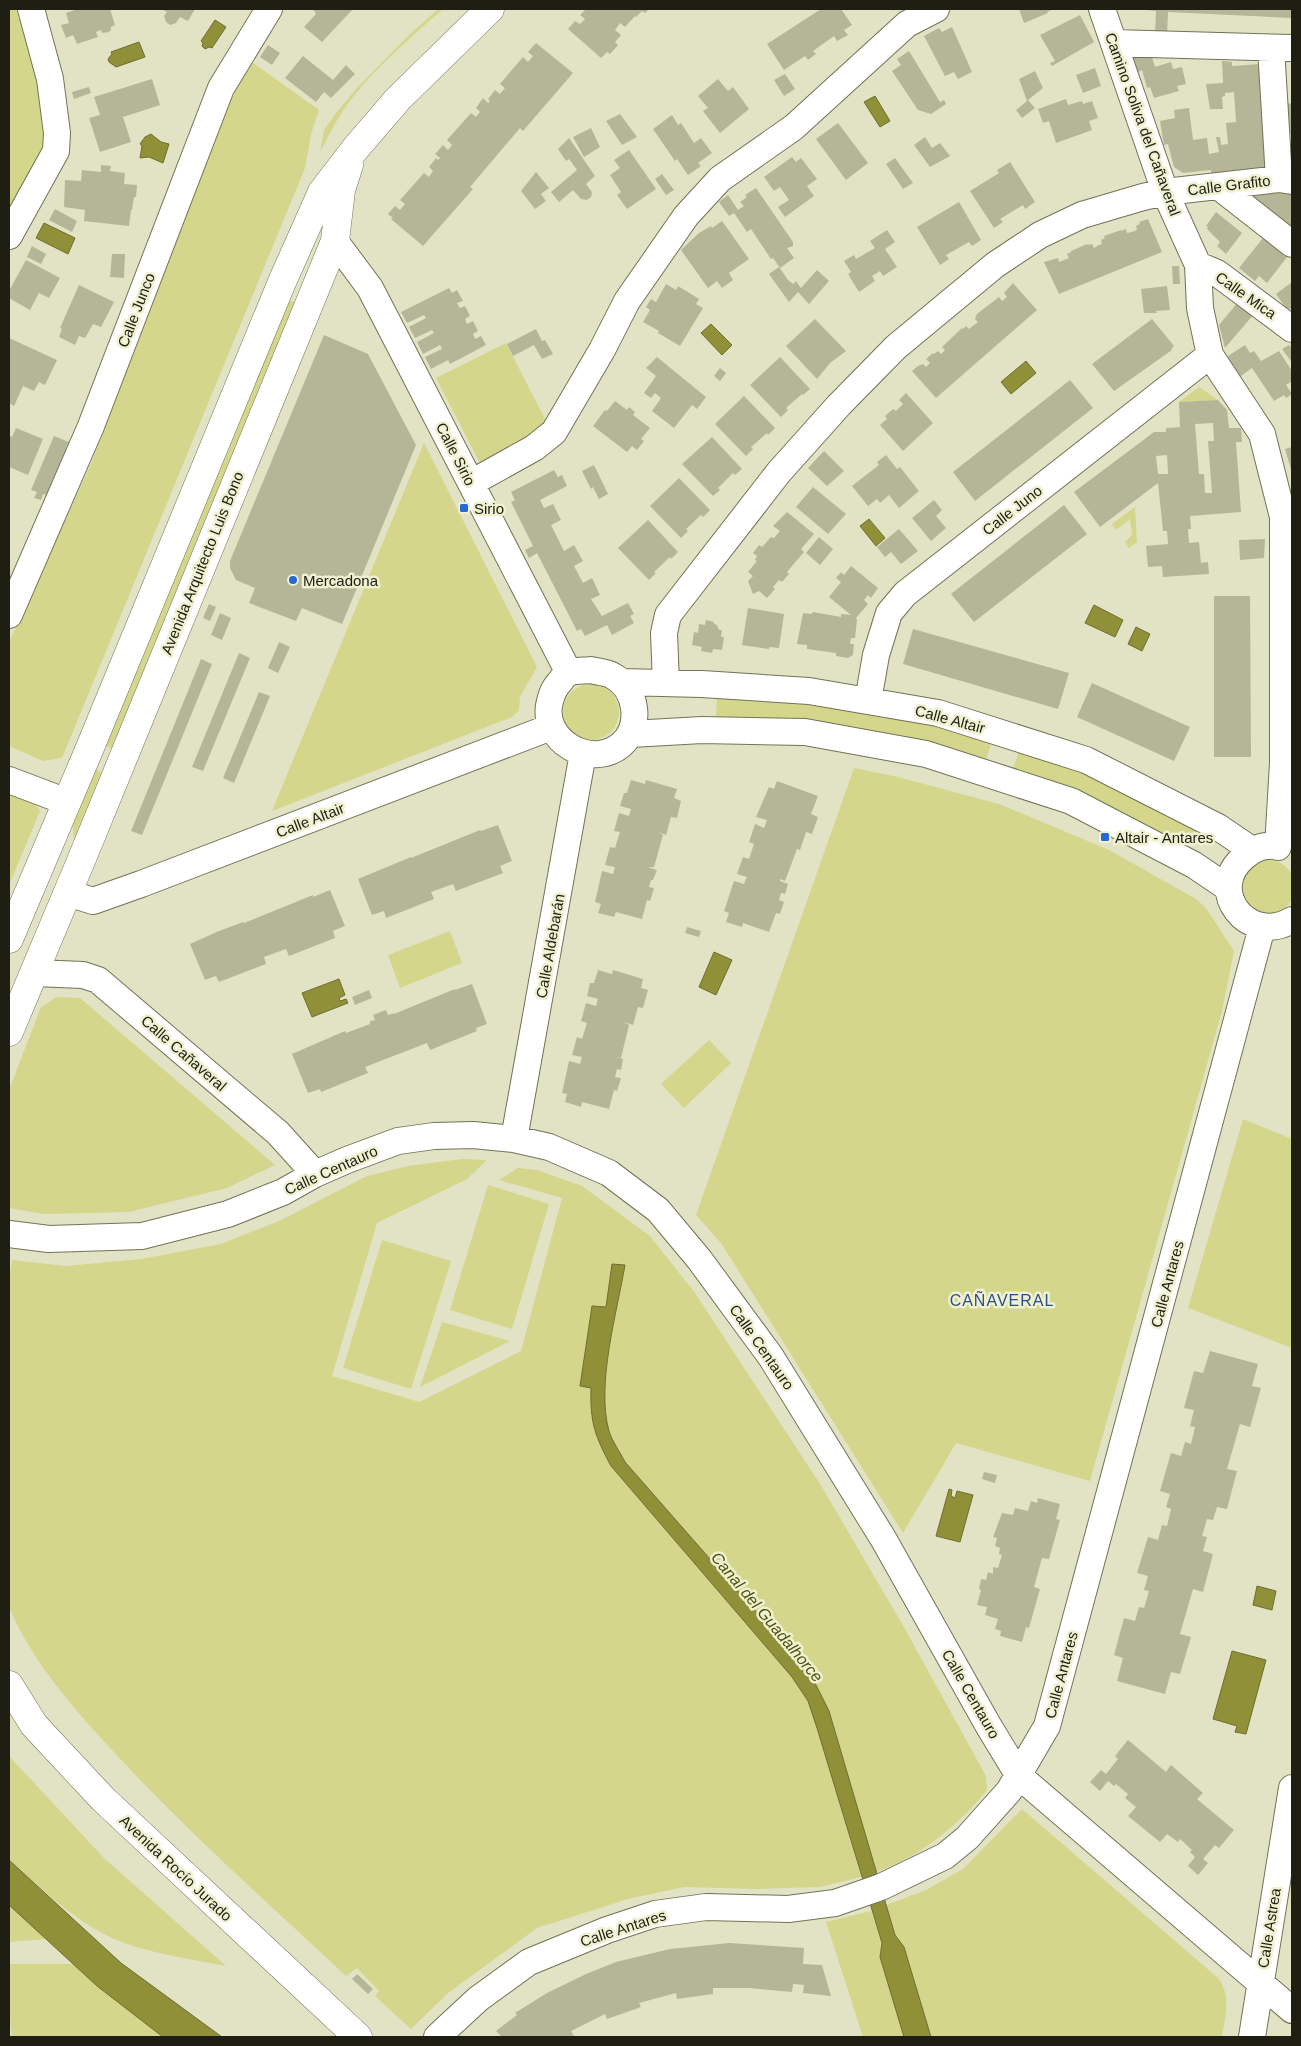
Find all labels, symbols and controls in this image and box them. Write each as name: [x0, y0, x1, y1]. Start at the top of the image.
street label: Camino Soliva del Cañaveral: [1102, 30, 1184, 218]
street label: Calle Grafito: [1187, 171, 1271, 199]
street label: Calle Mica: [1212, 268, 1280, 322]
street label: Calle Junco: [114, 270, 158, 350]
street label: Calle Sirio: [433, 420, 479, 488]
street label: Avenida Arquitecto Luis Bono: [157, 469, 247, 657]
street label: Calle Juno: [979, 481, 1045, 539]
place label: Sirio: [474, 500, 504, 517]
marker: Sirio: [458, 502, 470, 514]
place label: Mercadona: [303, 572, 379, 589]
marker: Mercadona: [287, 574, 299, 586]
street label: Calle Altair: [913, 702, 987, 736]
street label: Calle Altair: [273, 799, 347, 841]
place label: Altair - Antares: [1115, 829, 1213, 846]
marker: Altair - Antares: [1099, 831, 1111, 843]
street label: Calle Aldebarán: [532, 892, 568, 1000]
street label: Calle Cañaveral: [138, 1012, 230, 1094]
street label: Calle Centauro: [282, 1142, 380, 1198]
street label: Calle Antares: [1147, 1239, 1187, 1329]
district label: CAÑAVERAL: [950, 1290, 1054, 1309]
street label: Calle Centauro: [726, 1301, 798, 1393]
water label: Canal del Guadalhorce: [708, 1549, 826, 1685]
street label: Calle Antares: [1041, 1630, 1081, 1720]
street label: Calle Centauro: [939, 1646, 1003, 1742]
street label: Avenida Rocío Jurado: [116, 1812, 236, 1924]
street label: Calle Astrea: [1254, 1886, 1284, 1969]
street label: Calle Antares: [578, 1906, 668, 1950]

